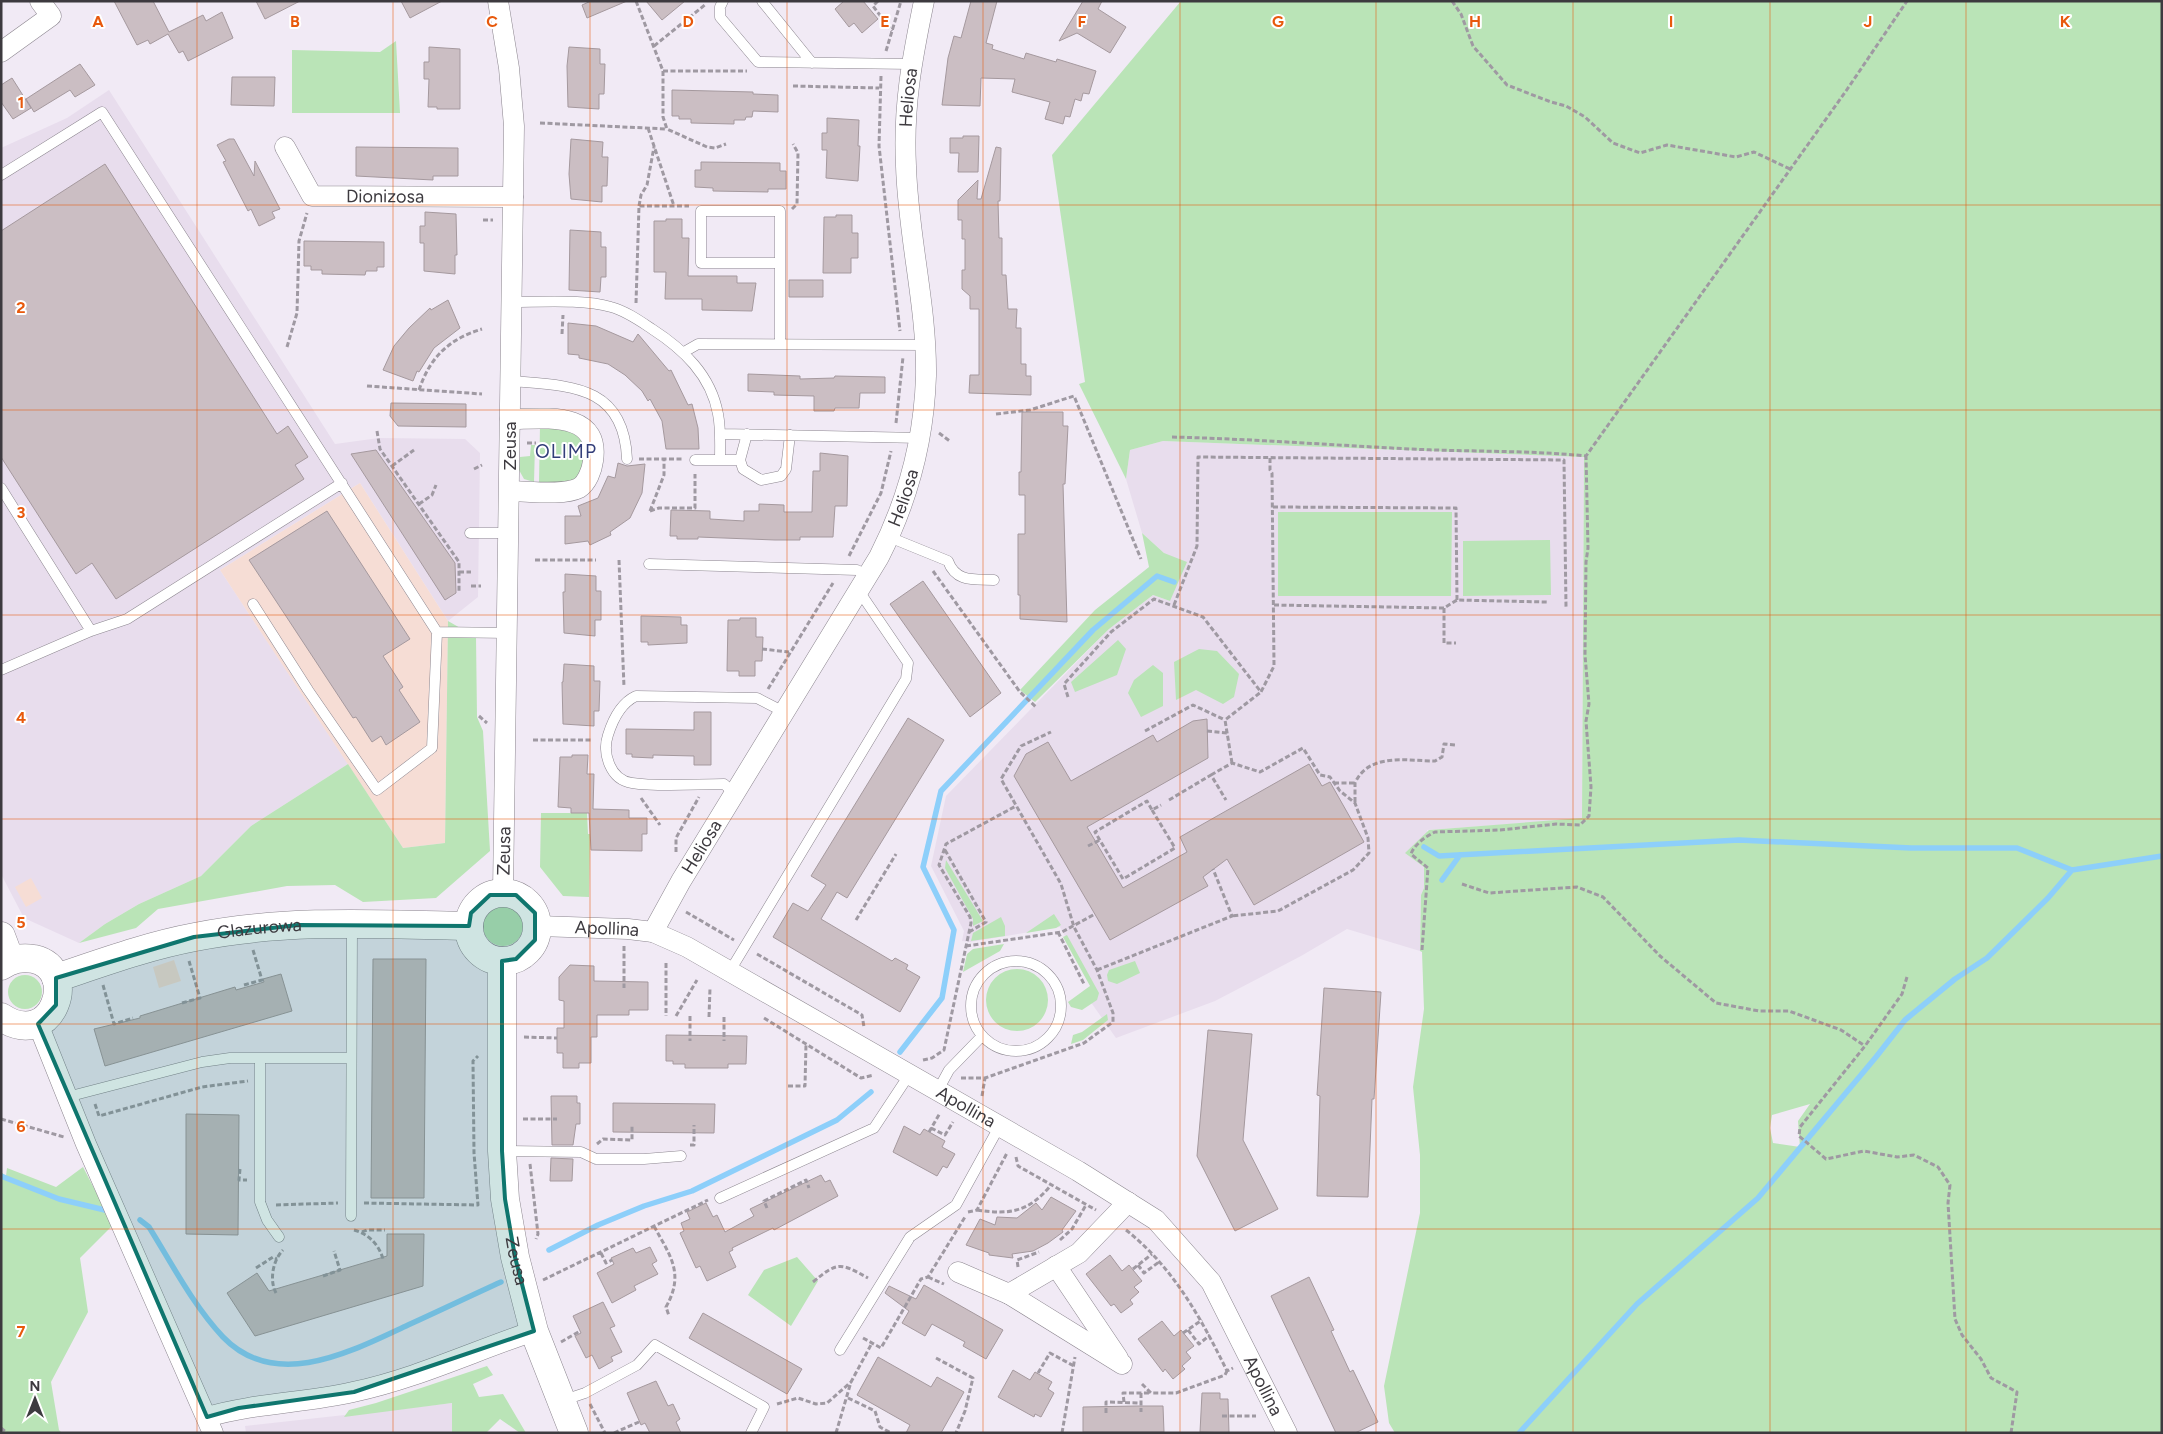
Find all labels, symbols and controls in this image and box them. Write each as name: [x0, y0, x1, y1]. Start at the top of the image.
text: A: [92, 12, 104, 31]
text: B: [290, 12, 300, 31]
text: C: [486, 12, 498, 31]
text: D: [682, 12, 694, 31]
text: E: [880, 12, 890, 31]
text: F: [1078, 12, 1087, 31]
text: G: [1272, 12, 1284, 31]
text: H: [1469, 12, 1481, 31]
text: I: [1669, 12, 1673, 31]
text: J: [1864, 12, 1872, 31]
text: K: [2060, 12, 2071, 31]
street label: Heliosa: [895, 67, 922, 128]
text: 1: [18, 93, 24, 112]
street label: Dionizosa: [346, 185, 424, 208]
text: 2: [16, 298, 26, 317]
street label: Zeusa: [499, 422, 521, 470]
district label: OLIMP: [535, 440, 597, 463]
street label: Heliosa: [883, 467, 923, 530]
text: 3: [17, 503, 26, 522]
text: 4: [16, 708, 26, 727]
street label: Heliosa: [677, 816, 727, 878]
street label: Zeusa: [493, 826, 515, 876]
text: 5: [16, 913, 26, 932]
street label: Glazurowa: [215, 914, 302, 944]
street label: Apollina: [574, 916, 641, 941]
street label: Apollina: [933, 1081, 1000, 1132]
text: 6: [16, 1117, 26, 1136]
street label: Zeusa: [501, 1235, 533, 1287]
text: 7: [17, 1322, 26, 1341]
street label: Apollina: [1239, 1352, 1288, 1419]
north arrow: [10, 1374, 60, 1424]
text: N: [30, 1378, 40, 1395]

